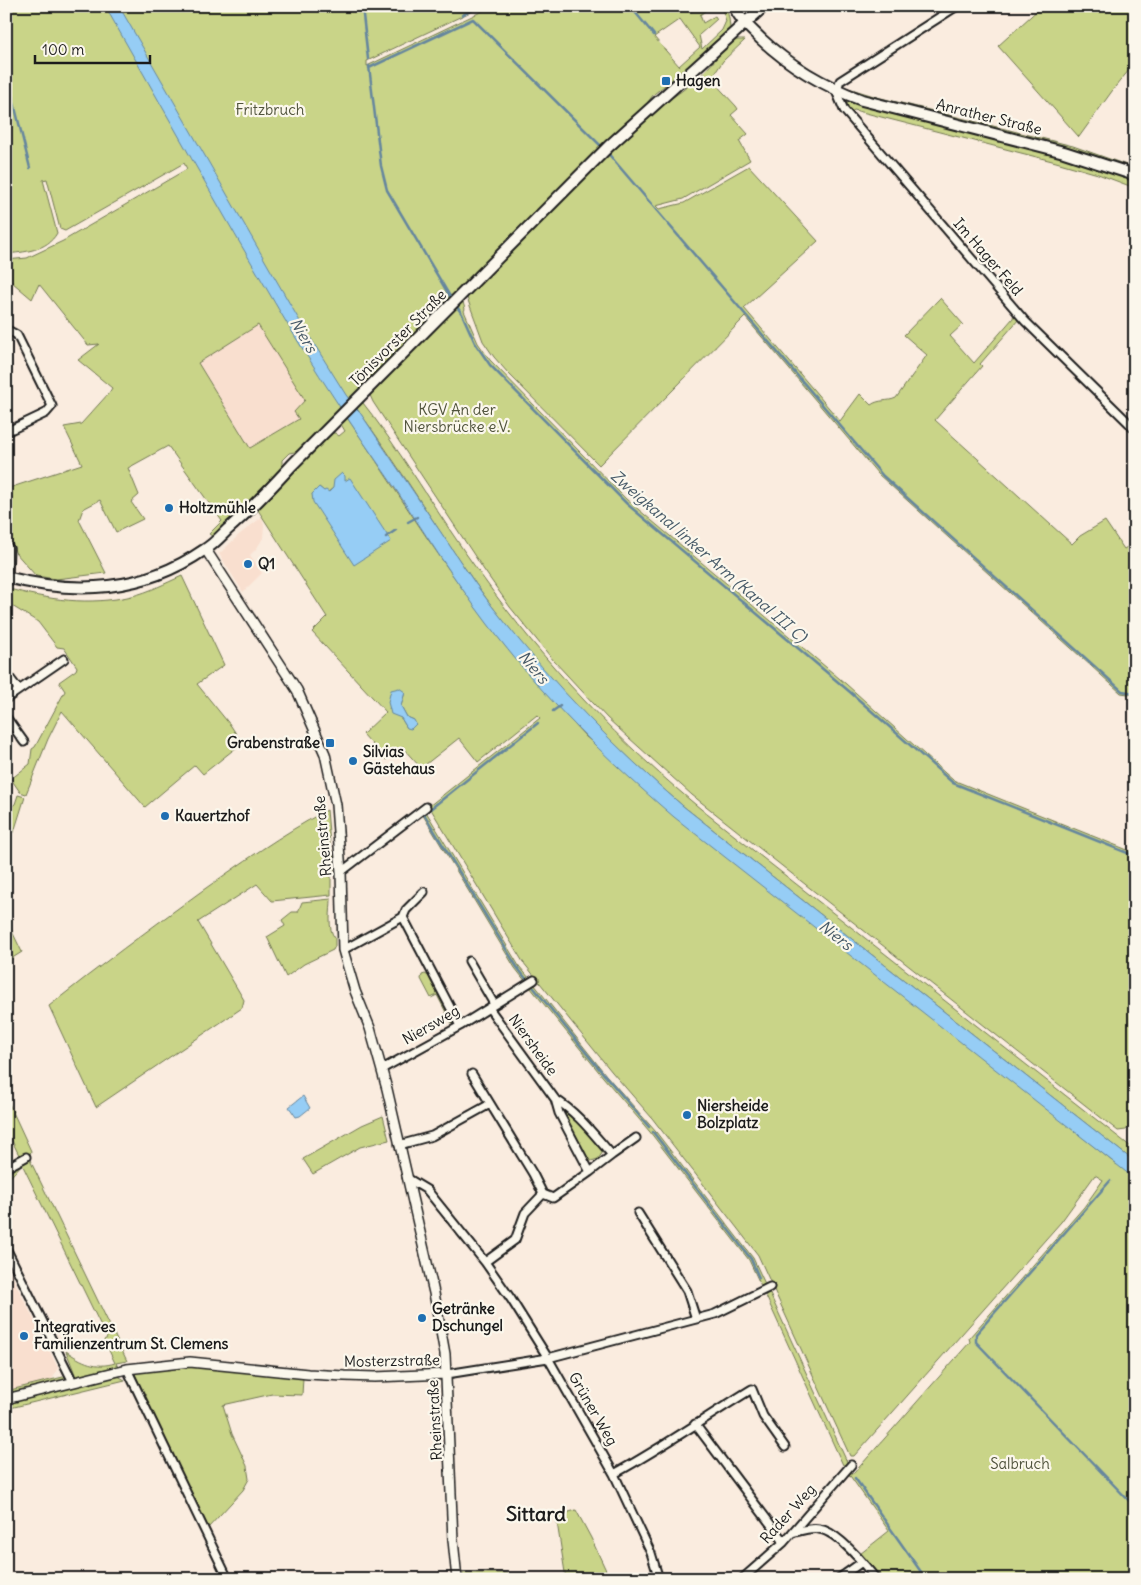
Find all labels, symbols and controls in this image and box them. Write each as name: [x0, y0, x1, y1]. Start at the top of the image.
scale bar: [35, 32, 150, 64]
text: 100 m: [42, 40, 84, 59]
place label: Hagen: [676, 71, 721, 91]
marker: Hagen: [660, 75, 672, 87]
street label: Anrather Straße: [934, 94, 1044, 139]
park label: Fritzbruch: [236, 100, 305, 119]
street label: Im Hager Feld: [950, 214, 1027, 299]
street label: Tönisvorster Straße: [345, 285, 450, 390]
water label: Niers: [286, 314, 322, 357]
park label: KGV An der Niersbrücke e.V.: [404, 400, 510, 436]
water label: Zweigkanal linker Arm (Kanal III C): [607, 465, 812, 647]
place label: Holtzmühle: [179, 498, 256, 517]
marker: Holtzmühle: [163, 502, 175, 514]
place label: Q1: [258, 554, 275, 573]
marker: Q1: [242, 558, 254, 570]
water label: Niers: [514, 646, 554, 688]
place label: Grabenstraße: [227, 733, 320, 752]
marker: Grabenstraße: [324, 737, 336, 749]
place label: Silvias Gästehaus: [363, 742, 435, 778]
marker: Silvias Gästehaus: [347, 755, 359, 767]
street label: Rheinstraße: [310, 795, 335, 877]
place label: Kauertzhof: [175, 806, 251, 825]
marker: Kauertzhof: [159, 810, 171, 822]
water label: Niers: [815, 916, 857, 955]
street label: Niersweg: [399, 1001, 463, 1049]
street label: Niersheide: [505, 1010, 562, 1079]
place label: Niersheide Bolzplatz: [697, 1096, 769, 1133]
marker: Niersheide Bolzplatz: [681, 1109, 693, 1121]
place label: Getränke Dschungel: [432, 1299, 503, 1336]
marker: Getränke Dschungel: [416, 1312, 428, 1324]
place label: Integratives Familienzentrum St. Clemens: [34, 1317, 229, 1353]
marker: Integratives Familienzentrum St. Clemens: [18, 1330, 30, 1342]
street label: Mosterzstraße: [344, 1350, 440, 1371]
street label: Grüner Weg: [565, 1369, 622, 1449]
street label: Rheinstraße: [423, 1379, 446, 1461]
park label: Salbruch: [990, 1454, 1050, 1473]
street label: Rader Weg: [756, 1480, 819, 1548]
district label: Sittard: [506, 1501, 566, 1526]

